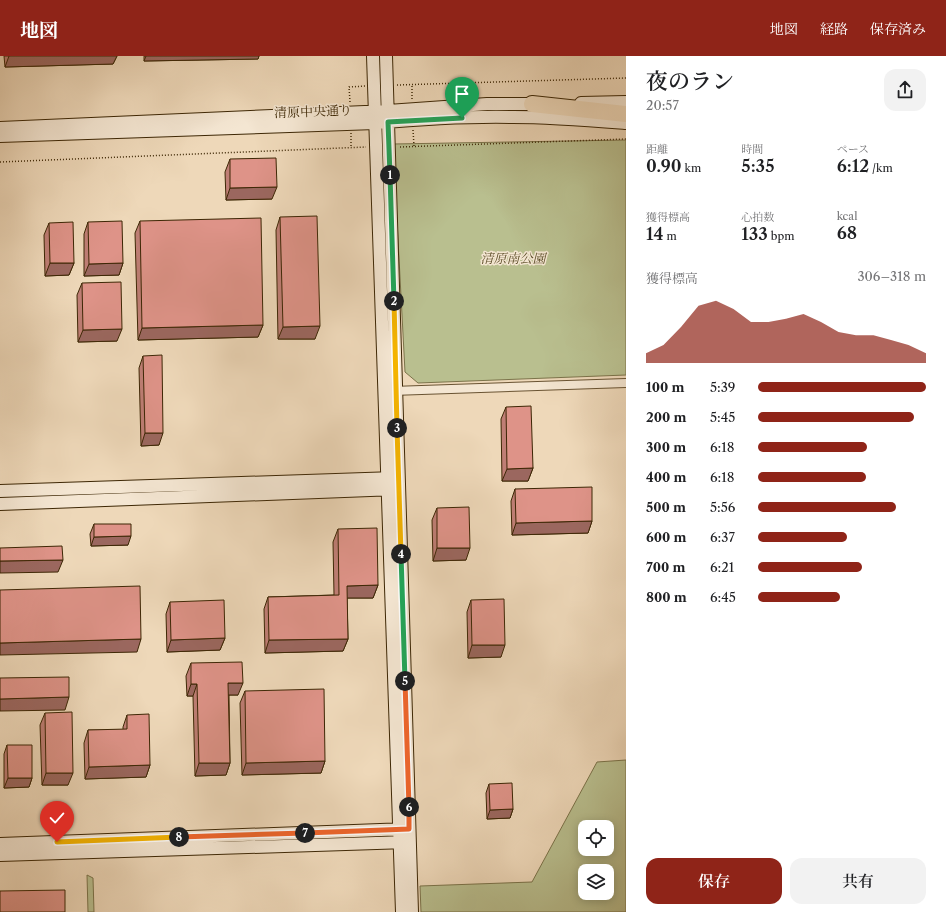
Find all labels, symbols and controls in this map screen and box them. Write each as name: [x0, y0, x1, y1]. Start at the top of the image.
text: 地図: [20, 19, 58, 42]
text: 地図: [770, 20, 798, 38]
text: 経路: [820, 20, 848, 38]
text: 保存済み: [870, 20, 926, 38]
text: 夜のラン: [646, 68, 734, 95]
button: share: [884, 69, 926, 111]
pin: [445, 77, 479, 118]
icon: arrive: [451, 83, 473, 105]
text: 20:57: [646, 97, 679, 113]
street label: 清原中央通り: [274, 102, 352, 120]
text: 距離: [646, 142, 668, 156]
text: 時間: [741, 142, 763, 156]
text: ペース: [837, 142, 869, 156]
text: 0.90: [646, 156, 682, 176]
text: 5:35: [741, 156, 774, 176]
text: 6:12: [837, 156, 869, 176]
text: km: [682, 161, 701, 175]
text: /km: [869, 161, 893, 175]
pin: 1: [380, 165, 400, 185]
text: 1: [388, 168, 392, 182]
text: kcal: [837, 209, 857, 223]
text: 獲得標高: [646, 210, 690, 224]
text: 心拍数: [741, 210, 774, 224]
text: 68: [837, 223, 857, 243]
text: 14: [646, 224, 663, 244]
text: 133: [741, 224, 768, 244]
text: m: [663, 229, 677, 243]
text: bpm: [768, 229, 794, 243]
park label: 清原南公園: [480, 250, 547, 266]
text: 306–318 m: [857, 268, 926, 284]
text: 獲得標高: [646, 270, 698, 286]
pin: 2: [384, 291, 404, 311]
text: 2: [391, 294, 397, 308]
text: 100 m: [646, 379, 685, 395]
text: 5:39: [710, 379, 735, 395]
text: 200 m: [646, 409, 686, 425]
text: 5:45: [710, 409, 735, 425]
pin: 3: [387, 418, 407, 438]
text: 3: [394, 421, 400, 435]
text: 300 m: [646, 439, 686, 455]
text: 6:18: [710, 439, 734, 455]
text: 400 m: [646, 469, 686, 485]
text: 6:18: [710, 469, 734, 485]
text: 500 m: [646, 499, 686, 515]
text: 5:56: [710, 499, 735, 515]
text: 600 m: [646, 529, 687, 545]
text: 6:37: [710, 529, 735, 545]
pin: 4: [391, 544, 411, 564]
text: 4: [398, 547, 404, 561]
text: 700 m: [646, 559, 686, 575]
text: 6:21: [710, 559, 734, 575]
text: 800 m: [646, 589, 687, 605]
text: 6:45: [710, 589, 736, 605]
pin: 5: [395, 671, 415, 691]
text: 5: [402, 674, 408, 688]
pin: 6: [399, 797, 419, 817]
text: 6: [406, 800, 412, 814]
pin: [40, 801, 74, 842]
icon: check: [46, 807, 68, 829]
map controls: [578, 820, 614, 900]
button: locate: [578, 820, 614, 856]
pin: 7: [295, 823, 315, 843]
text: 7: [302, 826, 308, 840]
pin: 8: [169, 827, 189, 847]
text: 8: [176, 830, 182, 844]
button: 保存: [646, 858, 782, 904]
button: 共有: [790, 858, 926, 904]
button: layers: [578, 864, 614, 900]

